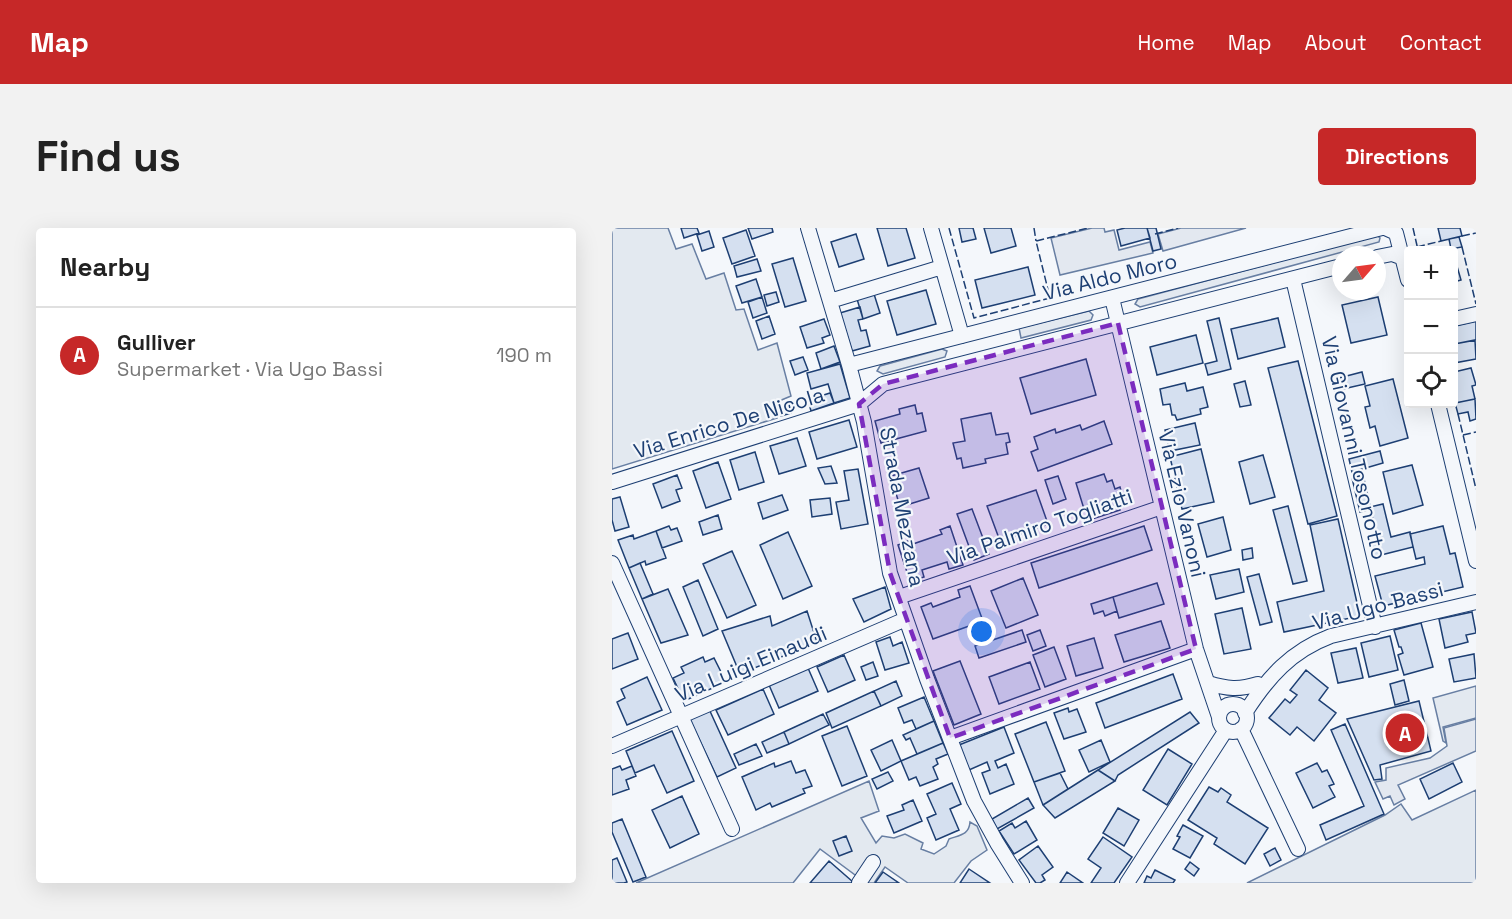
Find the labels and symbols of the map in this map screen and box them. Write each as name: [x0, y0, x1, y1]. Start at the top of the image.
north arrow: [1332, 246, 1386, 300]
street label: Via Aldo Moro: [1040, 247, 1180, 306]
street label: Via Giovanni Tosonotto: [1316, 334, 1393, 562]
street label: Via Enrico De Nicola: [630, 381, 827, 464]
street label: Strada Mezzana: [874, 425, 931, 589]
street label: Via Ezio Vanoni: [1152, 428, 1212, 580]
street label: Via Palmiro Togliatti: [944, 482, 1136, 571]
street label: Via Ugo Bassi: [1309, 575, 1446, 636]
your location: [967, 617, 996, 646]
street label: Via Luigi Einaudi: [671, 619, 831, 708]
pin: A: [1386, 710, 1424, 756]

